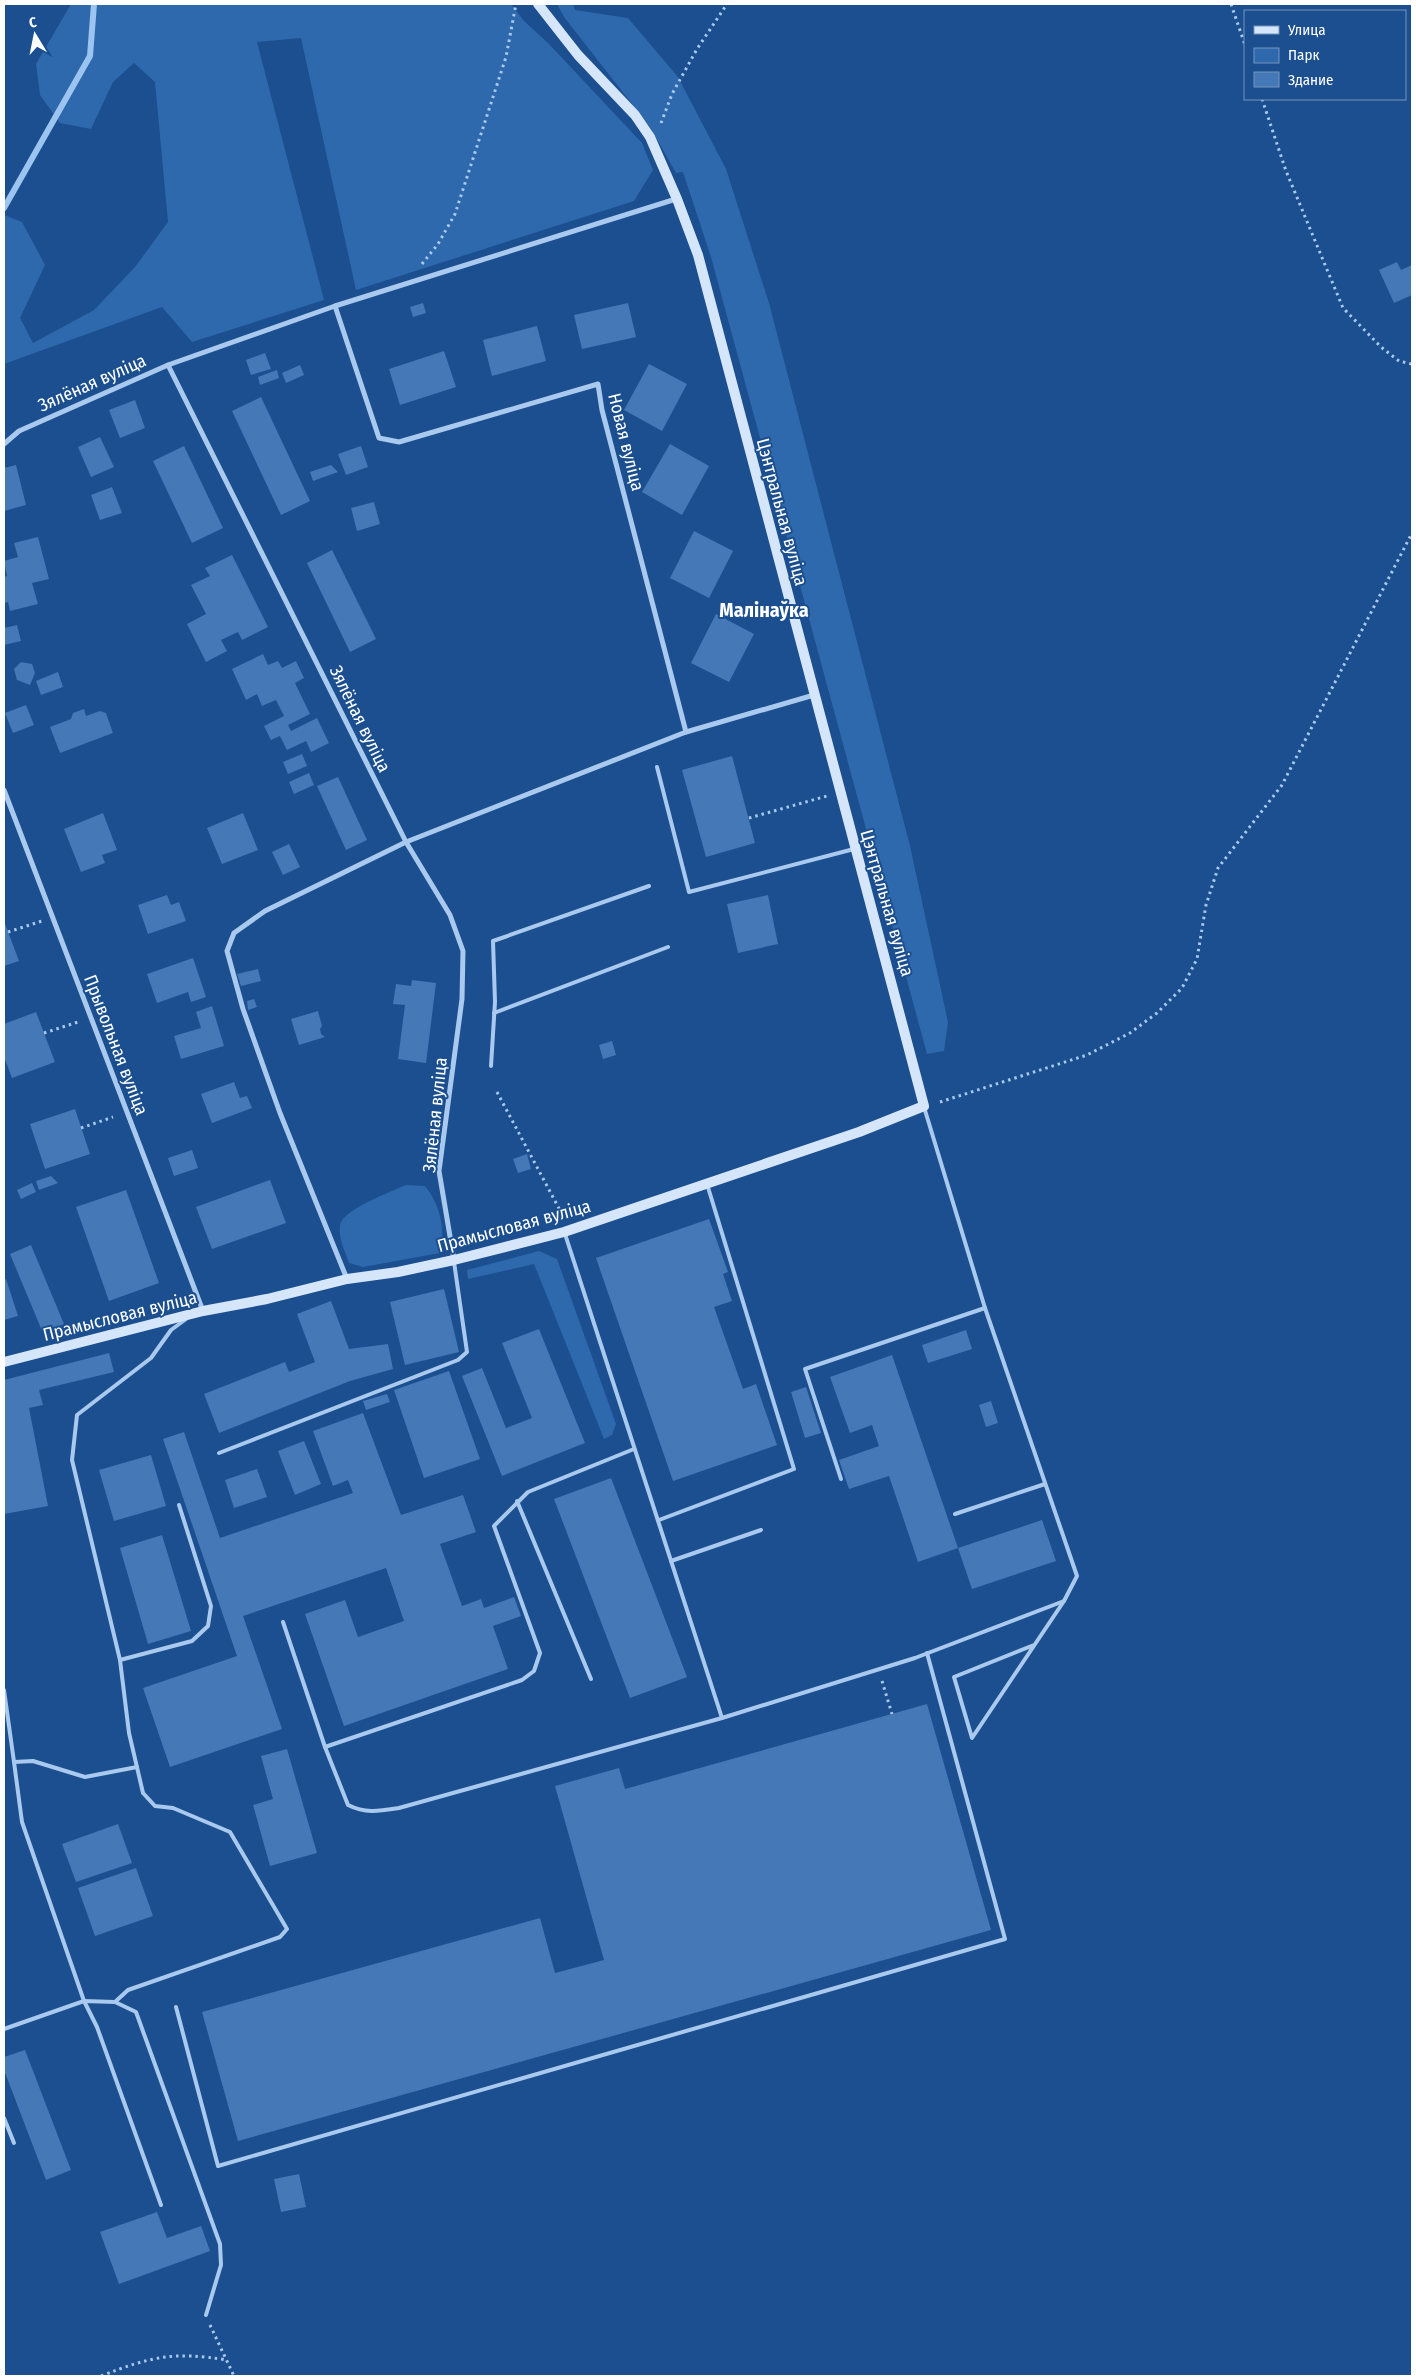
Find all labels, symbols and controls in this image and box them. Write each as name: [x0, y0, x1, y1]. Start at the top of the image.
north arrow: [10, 10, 60, 60]
legend: [1244, 10, 1406, 100]
text: С: [28, 14, 39, 32]
text: Улица: [1287, 21, 1326, 39]
text: Парк: [1288, 46, 1319, 64]
text: Здание: [1288, 71, 1334, 89]
street label: Зялёная вуліца: [35, 349, 150, 417]
street label: Новая вуліца: [603, 391, 649, 493]
street label: Цэнтральная вуліца: [752, 436, 812, 588]
district label: Малінаўка: [719, 598, 809, 622]
street label: Зялёная вуліца: [325, 662, 395, 776]
street label: Цэнтральная вуліца: [856, 827, 919, 979]
street label: Прывольная вуліца: [79, 972, 153, 1118]
street label: Зялёная вуліца: [418, 1056, 452, 1174]
street label: Прамысловая вуліца: [435, 1195, 593, 1257]
street label: Прамысловая вуліца: [41, 1286, 200, 1346]

